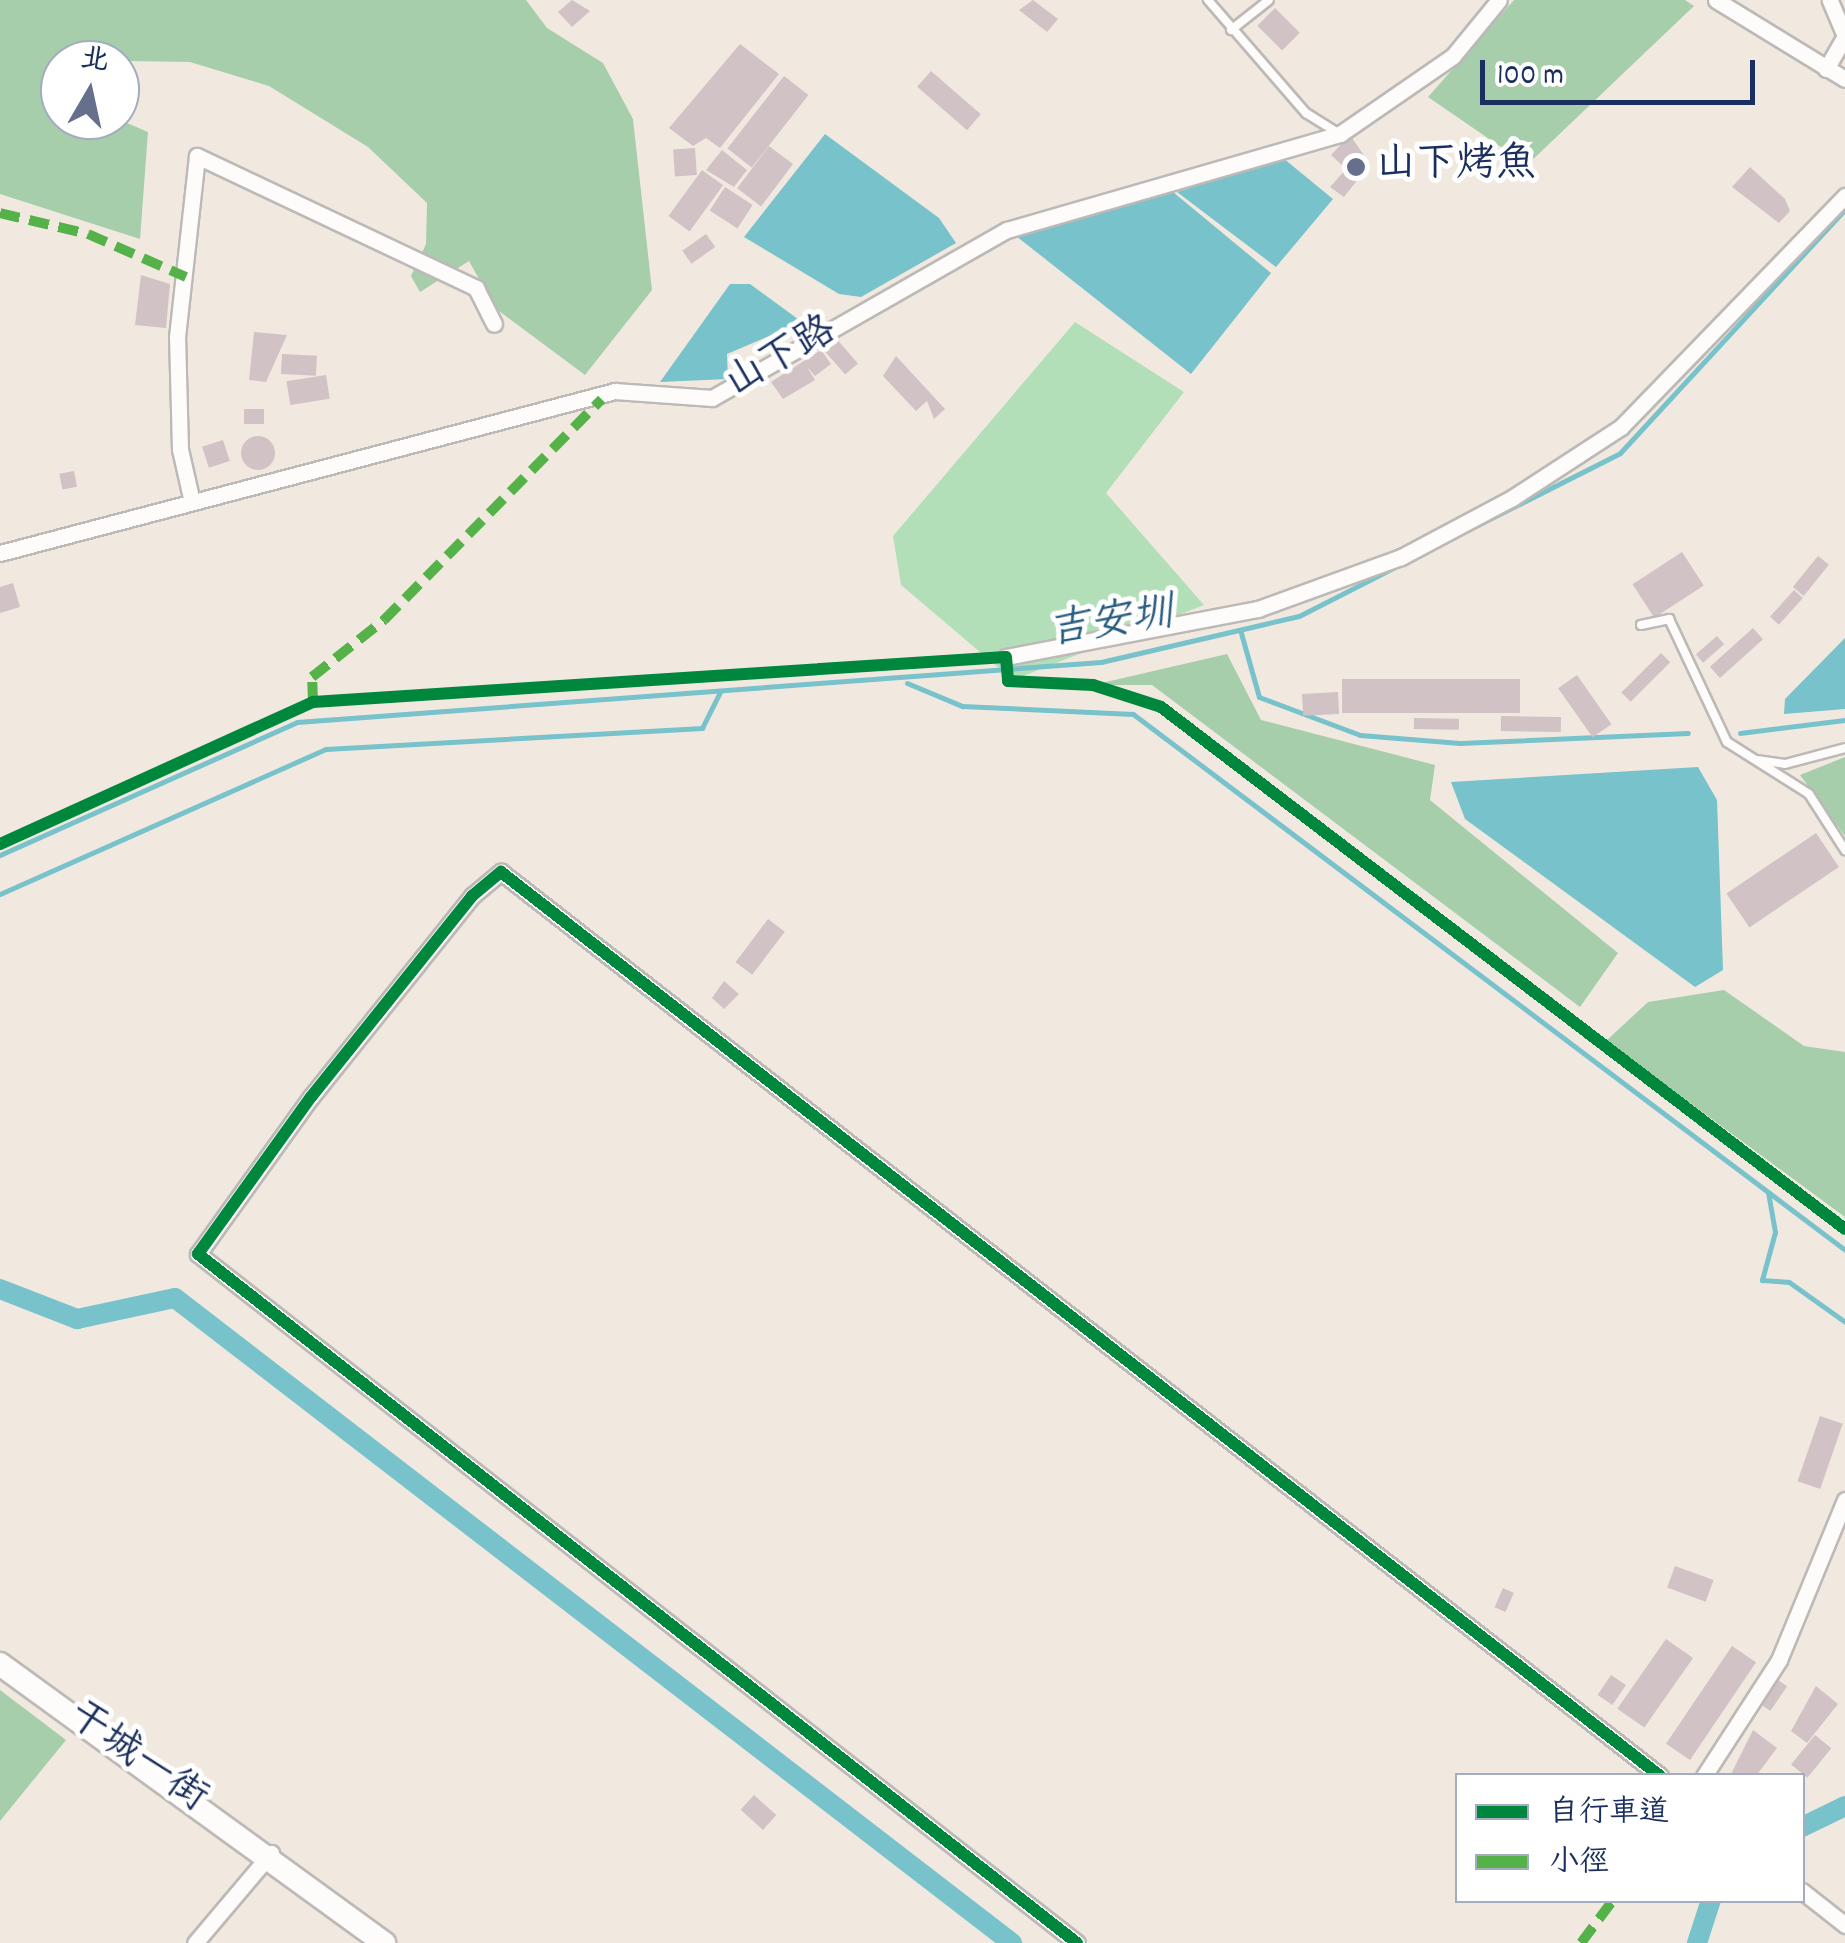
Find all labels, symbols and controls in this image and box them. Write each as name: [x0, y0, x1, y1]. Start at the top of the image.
north arrow: [40, 40, 140, 140]
text: 北: [77, 40, 111, 84]
scale bar: [1485, 40, 1760, 102]
text: 100 m: [1497, 56, 1564, 99]
place label: 山下烤魚: [1376, 143, 1536, 191]
marker: 山下烤魚: [1345, 156, 1367, 178]
street label: 山下路: [718, 308, 846, 410]
water label: 吉安圳: [1045, 590, 1177, 660]
street label: 干城一街: [57, 1693, 215, 1825]
legend: [1455, 1773, 1805, 1903]
text: 自行車道: [1549, 1793, 1669, 1836]
text: 小徑: [1549, 1843, 1609, 1886]

